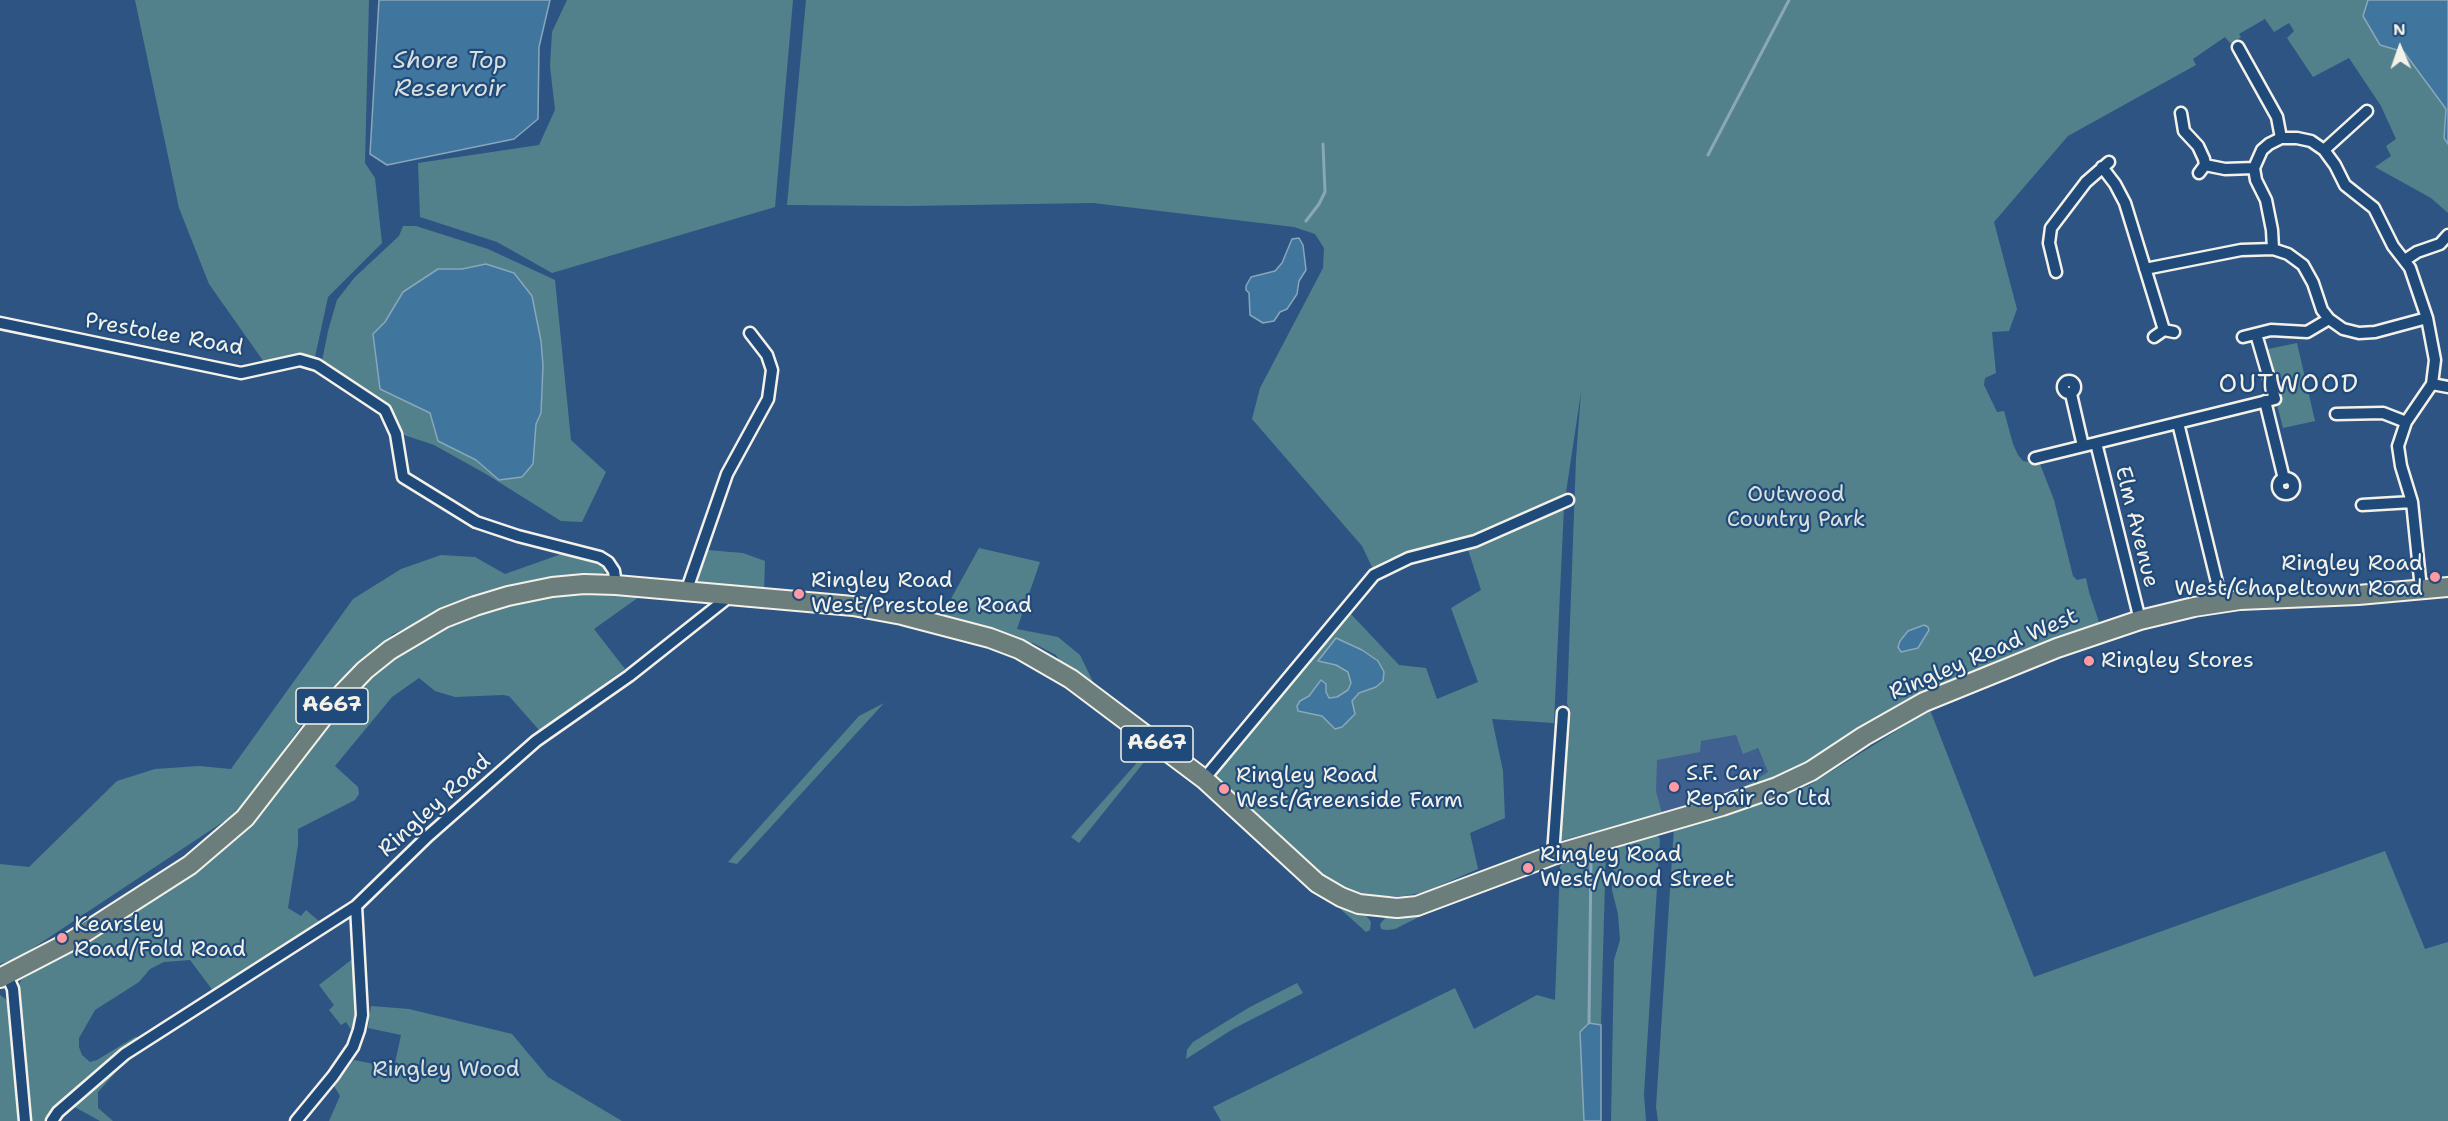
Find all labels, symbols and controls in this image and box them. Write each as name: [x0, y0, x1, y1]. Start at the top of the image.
north arrow: [2370, 18, 2430, 78]
text: N: [2393, 19, 2406, 40]
water label: Shore Top Reservoir: [393, 48, 507, 104]
street label: Prestolee Road: [83, 308, 245, 362]
district label: OUTWOOD: [2218, 369, 2360, 401]
street label: Elm Avenue: [2108, 464, 2164, 590]
park label: Outwood Country Park: [1727, 482, 1865, 534]
place label: Ringley Road West/Chapeltown Road: [2174, 551, 2423, 602]
place label: Ringley Road West/Prestolee Road: [811, 568, 1032, 620]
marker: Ringley Road West/Chapeltown Road: [2428, 570, 2442, 584]
marker: Ringley Road West/Prestolee Road: [792, 587, 806, 601]
street label: Ringley Road West: [1886, 603, 2082, 707]
place label: Ringley Stores: [2101, 648, 2254, 674]
marker: Ringley Stores: [2082, 654, 2096, 668]
road number: A667: [296, 688, 368, 724]
road number: A667: [1121, 726, 1193, 762]
street label: Ringley Road: [373, 749, 497, 863]
place label: S.F. Car Repair Co Ltd: [1686, 761, 1831, 812]
place label: Ringley Road West/Greenside Farm: [1236, 763, 1463, 814]
marker: S.F. Car Repair Co Ltd: [1667, 780, 1681, 794]
marker: Ringley Road West/Greenside Farm: [1217, 782, 1231, 796]
place label: Ringley Road West/Wood Street: [1540, 842, 1734, 894]
marker: Ringley Road West/Wood Street: [1521, 861, 1535, 875]
place label: Kearsley Road/Fold Road: [74, 912, 246, 963]
marker: Kearsley Road/Fold Road: [55, 931, 69, 945]
park label: Ringley Wood: [372, 1057, 520, 1083]

